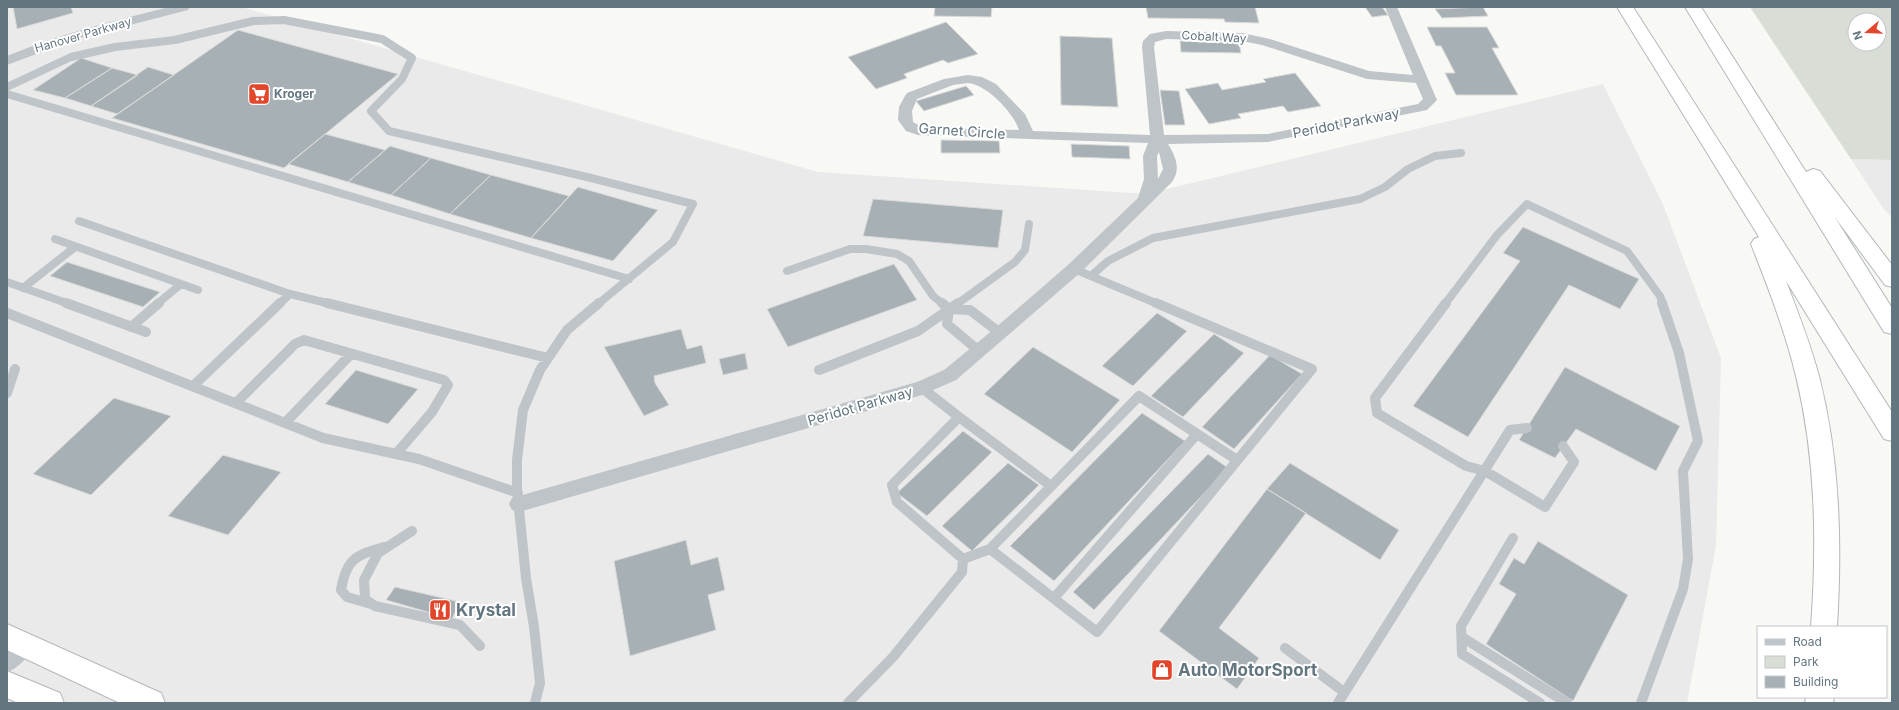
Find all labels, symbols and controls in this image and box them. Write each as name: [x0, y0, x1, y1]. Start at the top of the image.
north arrow: [1847, 12, 1887, 52]
street label: Hanover Parkway: [33, 13, 133, 56]
street label: Cobalt Way: [1181, 27, 1247, 46]
text: N: [1850, 29, 1866, 42]
supermarket icon: Kroger: [246, 81, 272, 107]
place label: Kroger: [274, 86, 314, 101]
street label: Peridot Parkway: [1291, 104, 1401, 141]
street label: Garnet Circle: [918, 119, 1006, 142]
street label: Peridot Parkway: [805, 382, 914, 429]
restaurant icon: Krystal: [427, 597, 453, 623]
place label: Krystal: [456, 600, 516, 620]
legend: [1757, 626, 1887, 698]
text: Road: [1793, 634, 1822, 649]
text: Park: [1793, 654, 1819, 669]
shop icon: Auto MotorSport: [1149, 657, 1175, 683]
place label: Auto MotorSport: [1178, 660, 1317, 680]
text: Building: [1793, 674, 1838, 689]

